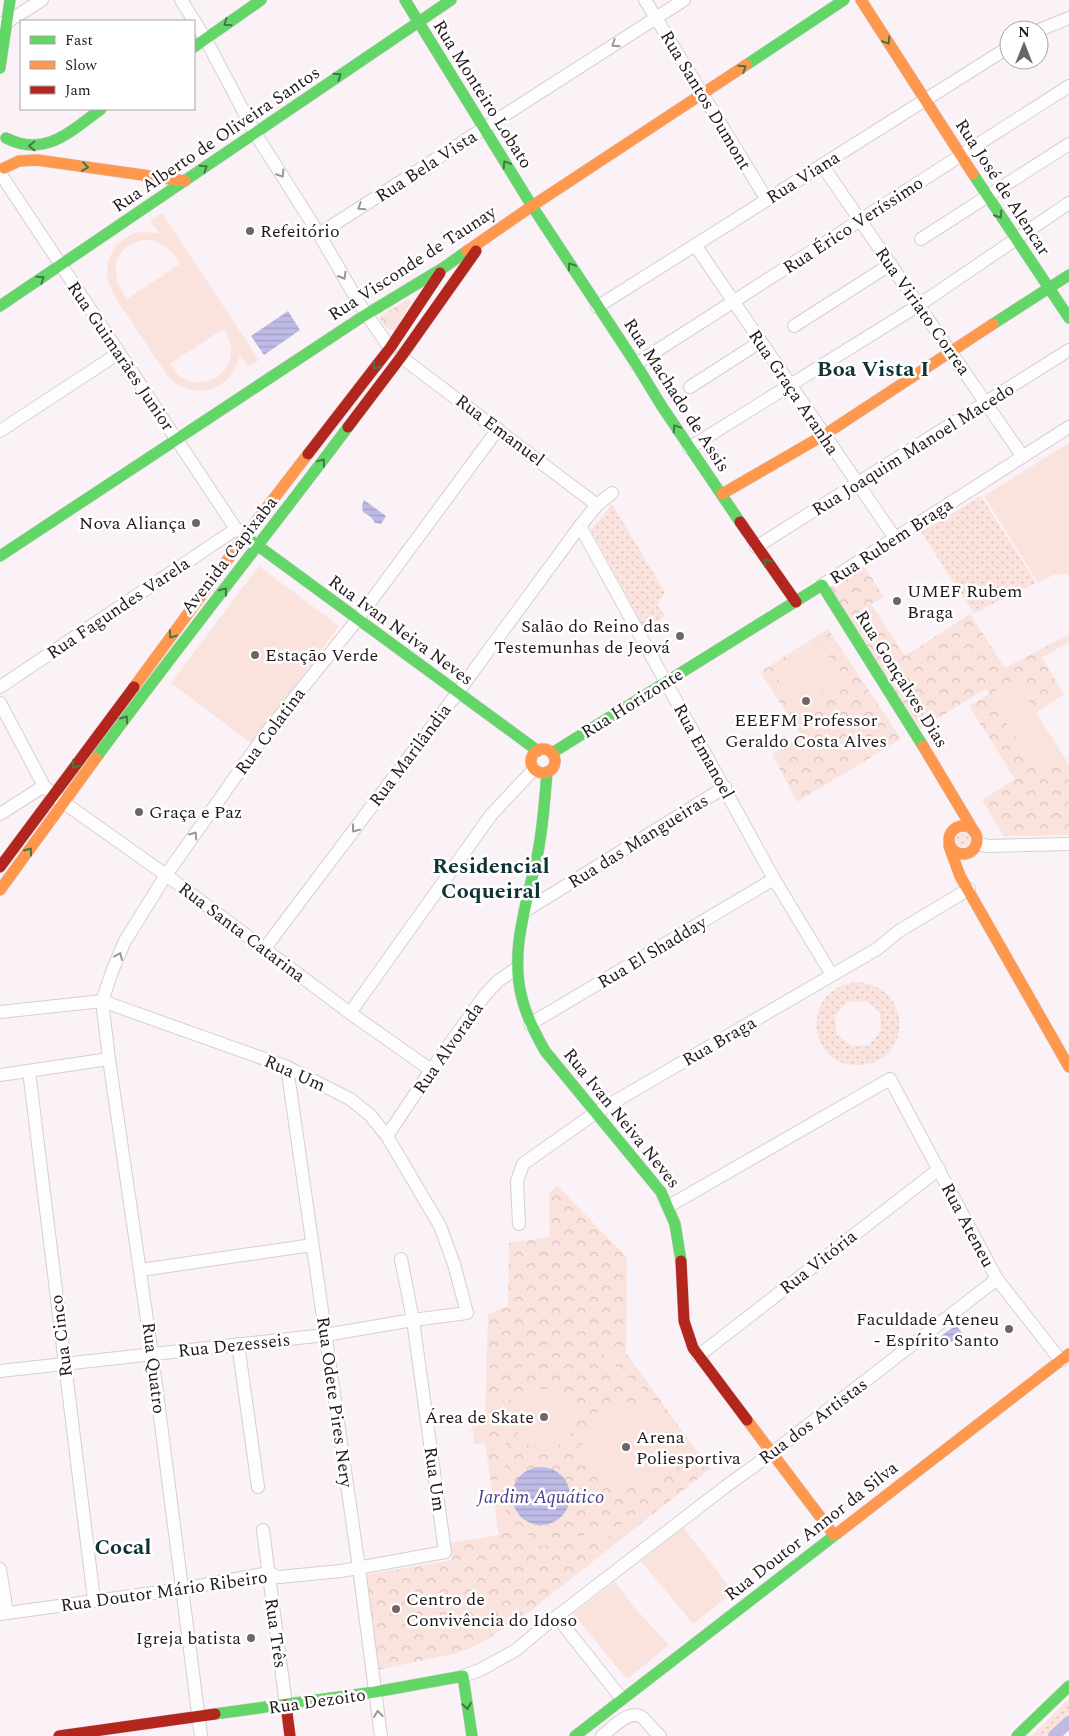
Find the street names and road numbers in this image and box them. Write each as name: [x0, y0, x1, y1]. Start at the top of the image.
street label: Rua Monteiro Lobato: [426, 15, 539, 174]
street label: Rua Santos Dumont: [653, 25, 758, 175]
street label: Rua Alberto de Oliveira Santos: [107, 59, 326, 219]
street label: Rua José de Alencar: [948, 114, 1057, 261]
street label: Rua Bela Vista: [370, 123, 483, 209]
street label: Rua Viana: [761, 144, 845, 211]
street label: Rua Érico Veríssimo: [778, 170, 929, 281]
street label: Rua Visconde de Taunay: [323, 198, 503, 328]
street label: Rua Viriato Correa: [868, 242, 977, 381]
street label: Rua Guimarães Junior: [60, 276, 181, 437]
street label: Rua Machado de Assis: [617, 313, 737, 478]
street label: Rua Graça Aranha: [741, 324, 846, 461]
street label: Rua Joaquim Manoel Macedo: [807, 376, 1020, 523]
street label: Rua Emanuel: [449, 388, 550, 473]
street label: Avenida Capixaba: [174, 490, 284, 620]
street label: Rua Rubem Braga: [824, 491, 959, 592]
street label: Rua Fagundes Varela: [41, 550, 195, 666]
street label: Rua Ivan Neiva Neves: [323, 568, 479, 692]
street label: Rua Gonçalves Dias: [848, 605, 955, 753]
street label: Rua Horizonte: [576, 661, 689, 746]
street label: Rua Colatina: [229, 682, 312, 781]
street label: Rua Marilândia: [363, 698, 458, 813]
street label: Rua Emanoel: [666, 699, 741, 804]
street label: Rua das Mangueiras: [563, 787, 714, 896]
street label: Rua Santa Catarina: [172, 876, 311, 989]
street label: Rua El Shadday: [593, 908, 713, 996]
street label: Rua Alvorada: [407, 996, 490, 1100]
street label: Rua Braga: [677, 1009, 762, 1074]
street label: Rua Ivan Neiva Neves: [556, 1042, 687, 1194]
street label: Rua Um: [260, 1048, 330, 1099]
street label: Rua Ateneu: [934, 1178, 1001, 1272]
street label: Rua Vitória: [774, 1223, 863, 1301]
street label: Rua Cinco: [43, 1293, 80, 1379]
street label: Rua Odete Pires Nery: [309, 1315, 360, 1491]
street label: Rua Quatro: [134, 1321, 173, 1415]
street label: Rua Dezesseis: [177, 1326, 291, 1365]
street label: Rua dos Artistas: [753, 1371, 874, 1471]
street label: Rua Um: [417, 1445, 452, 1513]
street label: Rua Doutor Annor da Silva: [719, 1455, 904, 1608]
street label: Rua Doutor Mário Ribeiro: [59, 1564, 269, 1619]
street label: Rua Três: [257, 1596, 294, 1670]
street label: Rua Dezoito: [267, 1681, 367, 1722]

